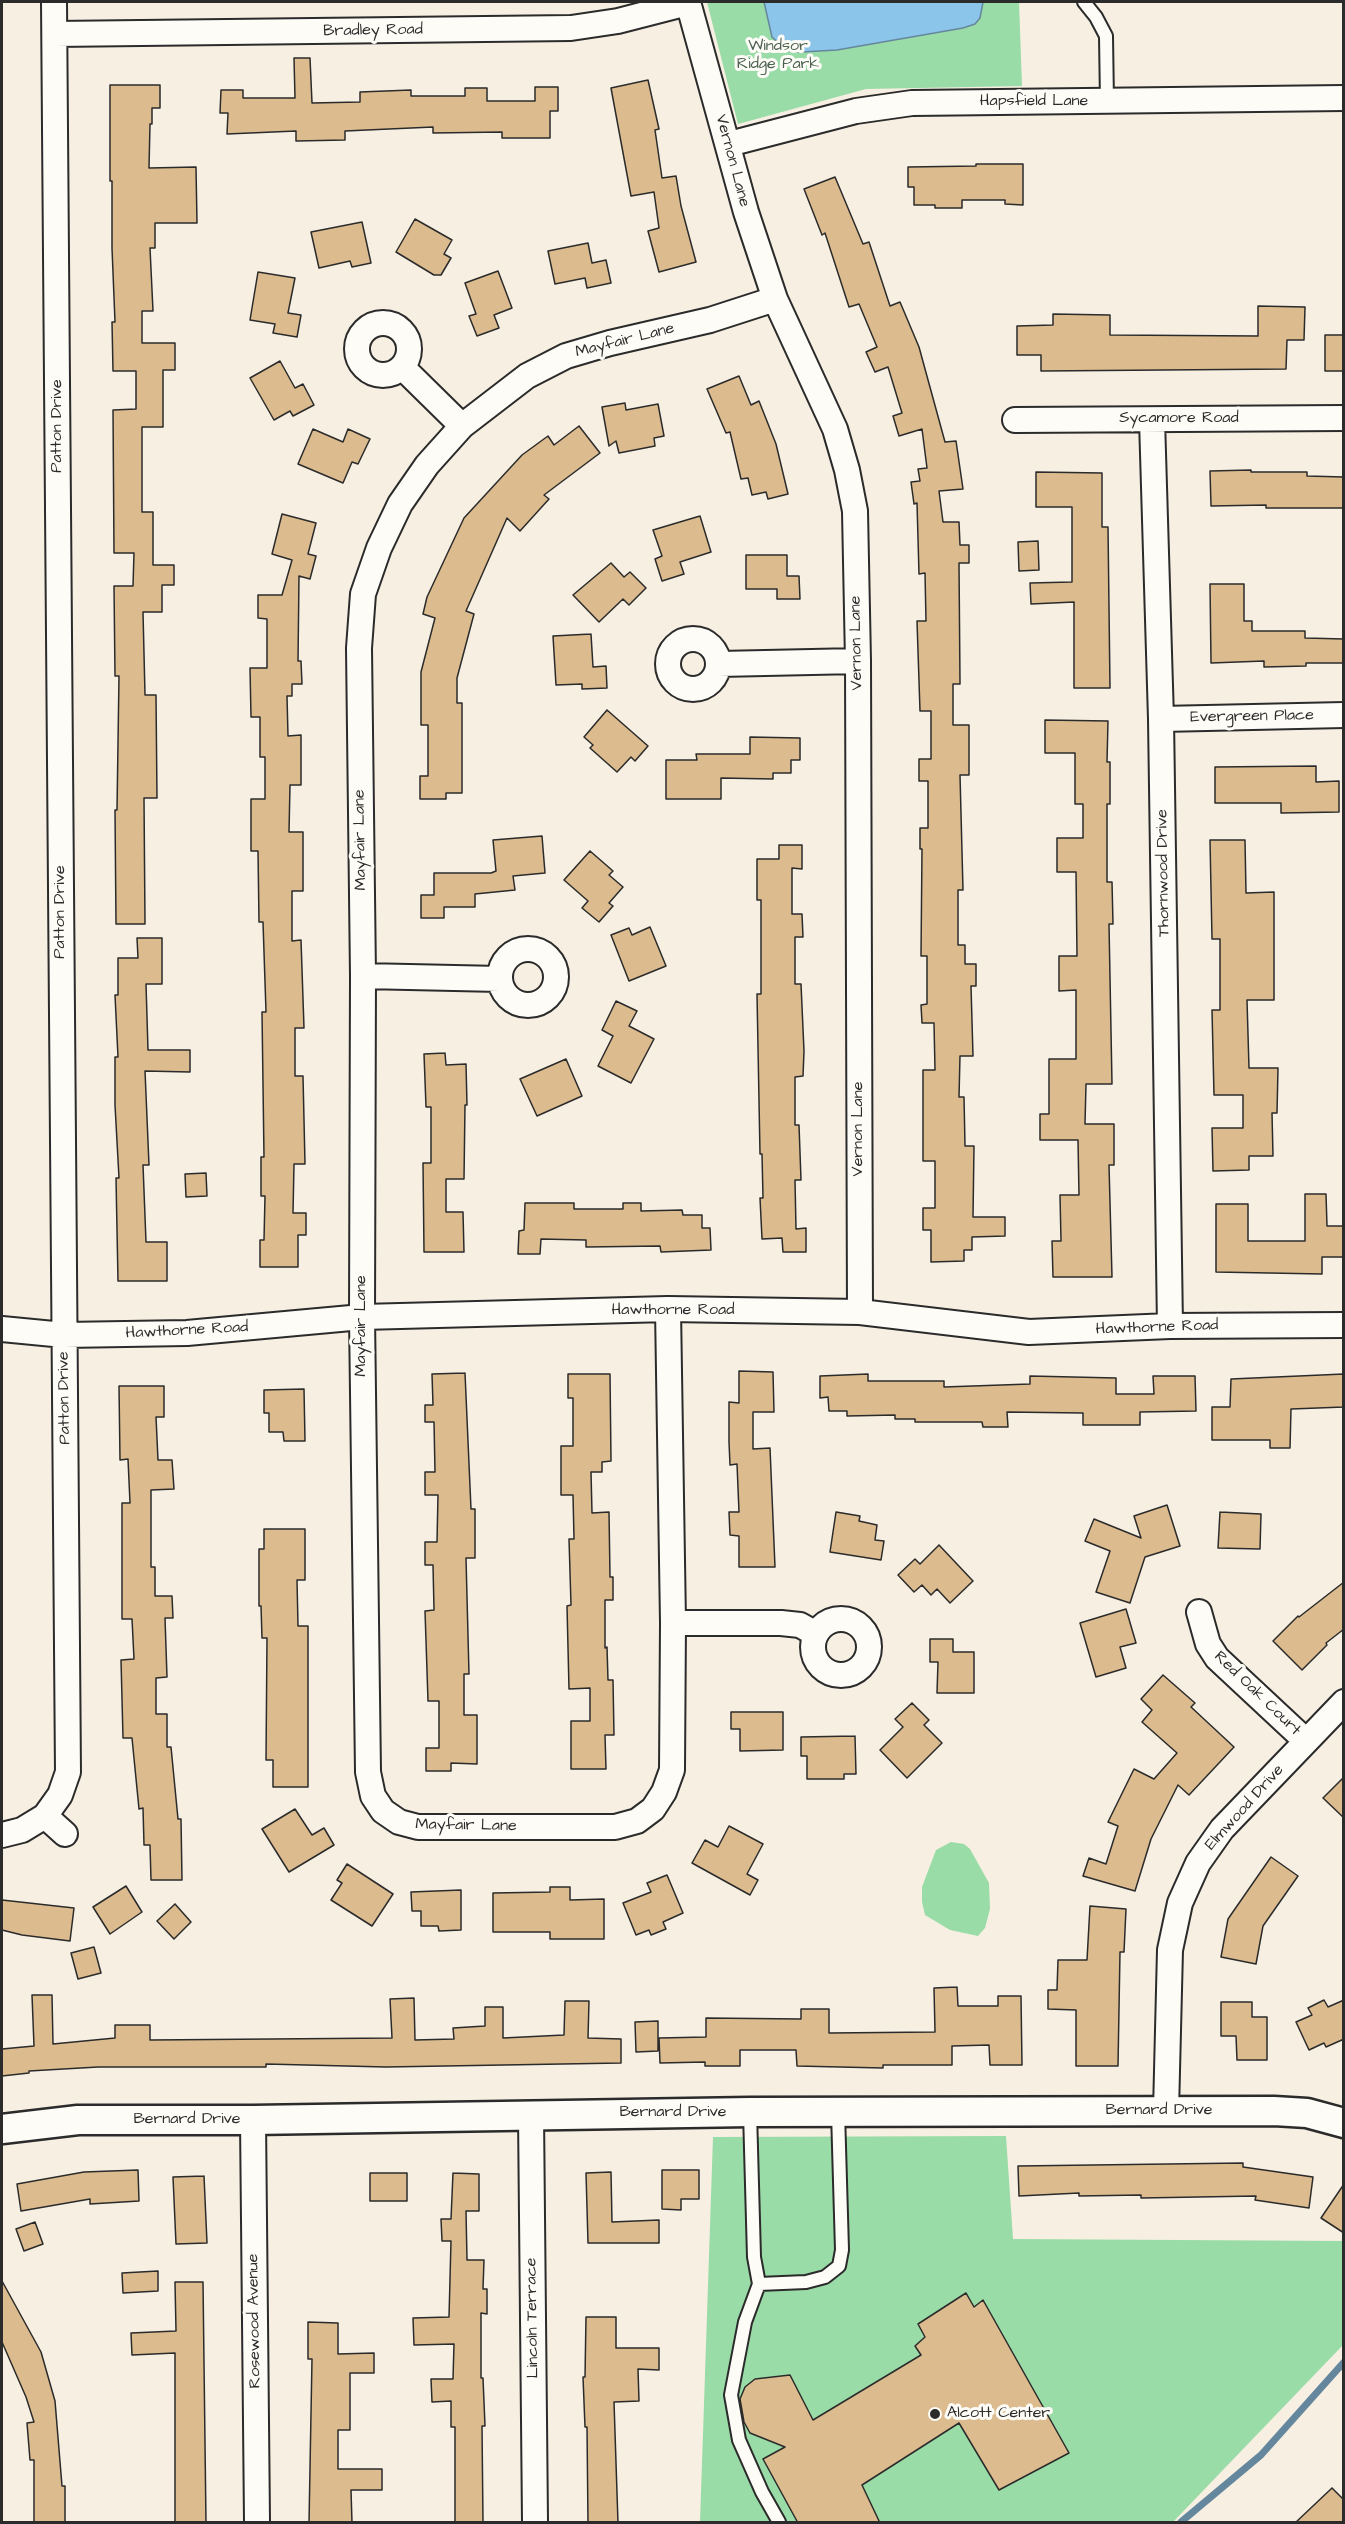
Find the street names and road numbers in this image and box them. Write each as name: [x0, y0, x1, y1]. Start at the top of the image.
street label: Bradley Road: [323, 21, 423, 41]
street label: Hapsfield Lane: [980, 92, 1088, 112]
street label: Vernon Lane: [710, 113, 754, 209]
street label: Mayfair Lane: [574, 319, 676, 363]
street label: Patton Drive: [48, 379, 68, 473]
street label: Sycamore Road: [1119, 409, 1239, 429]
street label: Vernon Lane: [847, 595, 867, 691]
street label: Evergreen Place: [1190, 706, 1314, 728]
street label: Mayfair Lane: [351, 789, 371, 891]
street label: Thornwood Drive: [1153, 809, 1175, 937]
street label: Patton Drive: [51, 865, 71, 959]
street label: Vernon Lane: [849, 1082, 869, 1176]
street label: Mayfair Lane: [352, 1275, 372, 1377]
street label: Hawthorne Road: [612, 1301, 734, 1321]
street label: Hawthorne Road: [1095, 1316, 1219, 1340]
street label: Hawthorne Road: [125, 1318, 249, 1344]
street label: Patton Drive: [55, 1351, 75, 1445]
street label: Red Oak Court: [1210, 1648, 1304, 1740]
street label: Elmwood Drive: [1202, 1761, 1288, 1855]
street label: Mayfair Lane: [415, 1816, 517, 1836]
street label: Bernard Drive: [1105, 2101, 1213, 2121]
street label: Bernard Drive: [619, 2103, 727, 2123]
street label: Bernard Drive: [133, 2110, 241, 2130]
street label: Rosewood Avenue: [244, 2254, 266, 2388]
street label: Lincoln Terrace: [522, 2257, 544, 2379]

